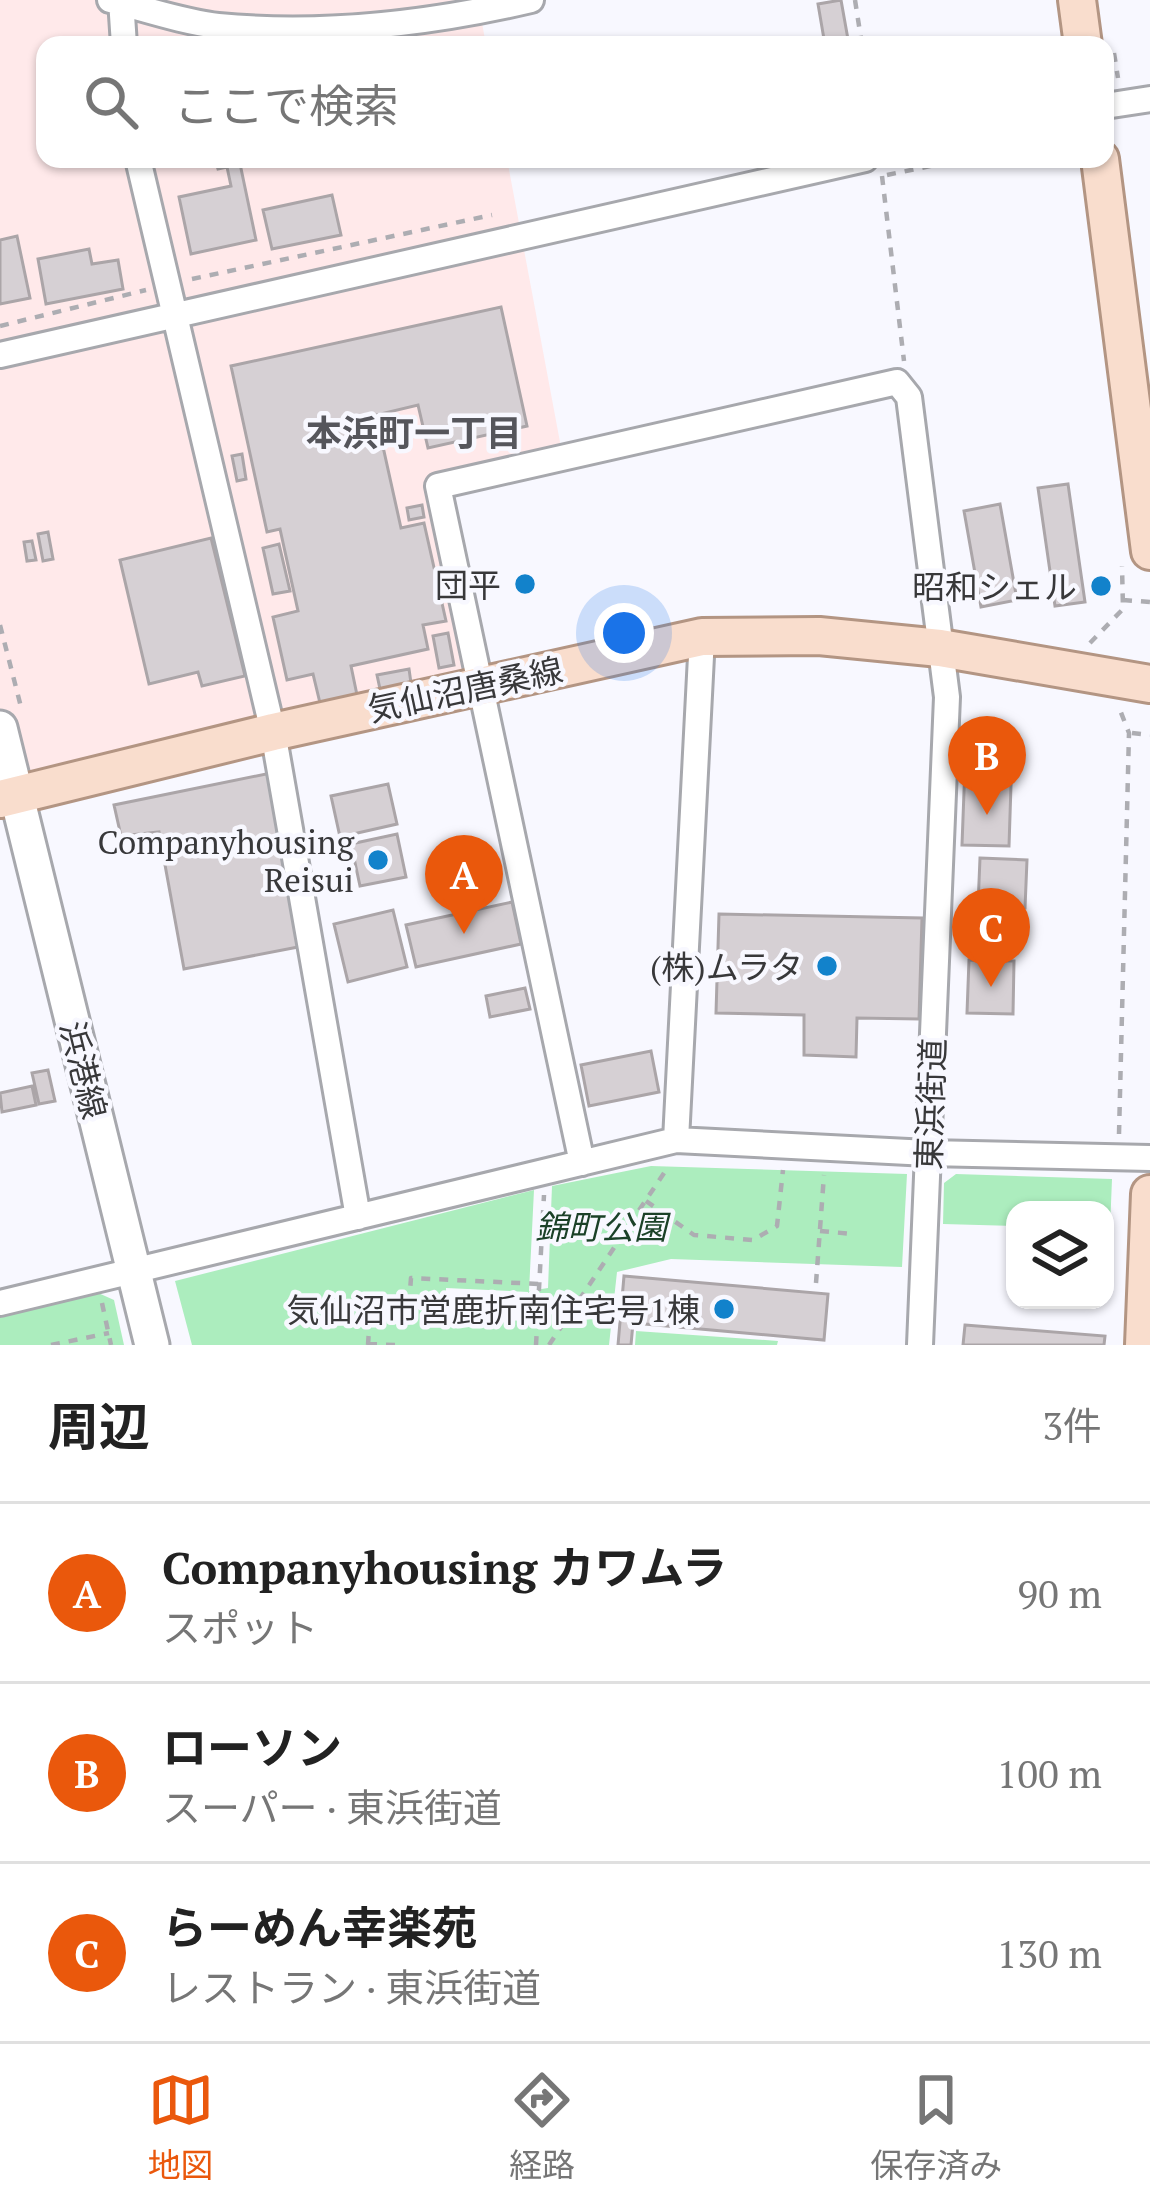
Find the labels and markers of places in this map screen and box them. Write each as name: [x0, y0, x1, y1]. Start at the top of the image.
place label: 団平: [435, 563, 501, 606]
place label: 昭和シェル: [912, 565, 1077, 608]
marker: 団平: [512, 571, 538, 597]
marker: 昭和シェル: [1088, 573, 1114, 599]
pin: B: [948, 716, 1026, 815]
place label: Companyhousing Reisui: [97, 820, 355, 901]
pin: A: [425, 835, 503, 934]
marker: Companyhousing Reisui: [365, 847, 391, 873]
pin: C: [952, 888, 1030, 987]
place label: (株)ムラタ: [650, 945, 803, 988]
marker: (株)ムラタ: [814, 953, 840, 979]
place label: 気仙沼市営鹿折南住宅号1棟: [286, 1288, 700, 1331]
marker: 気仙沼市営鹿折南住宅号1棟: [711, 1296, 737, 1322]

